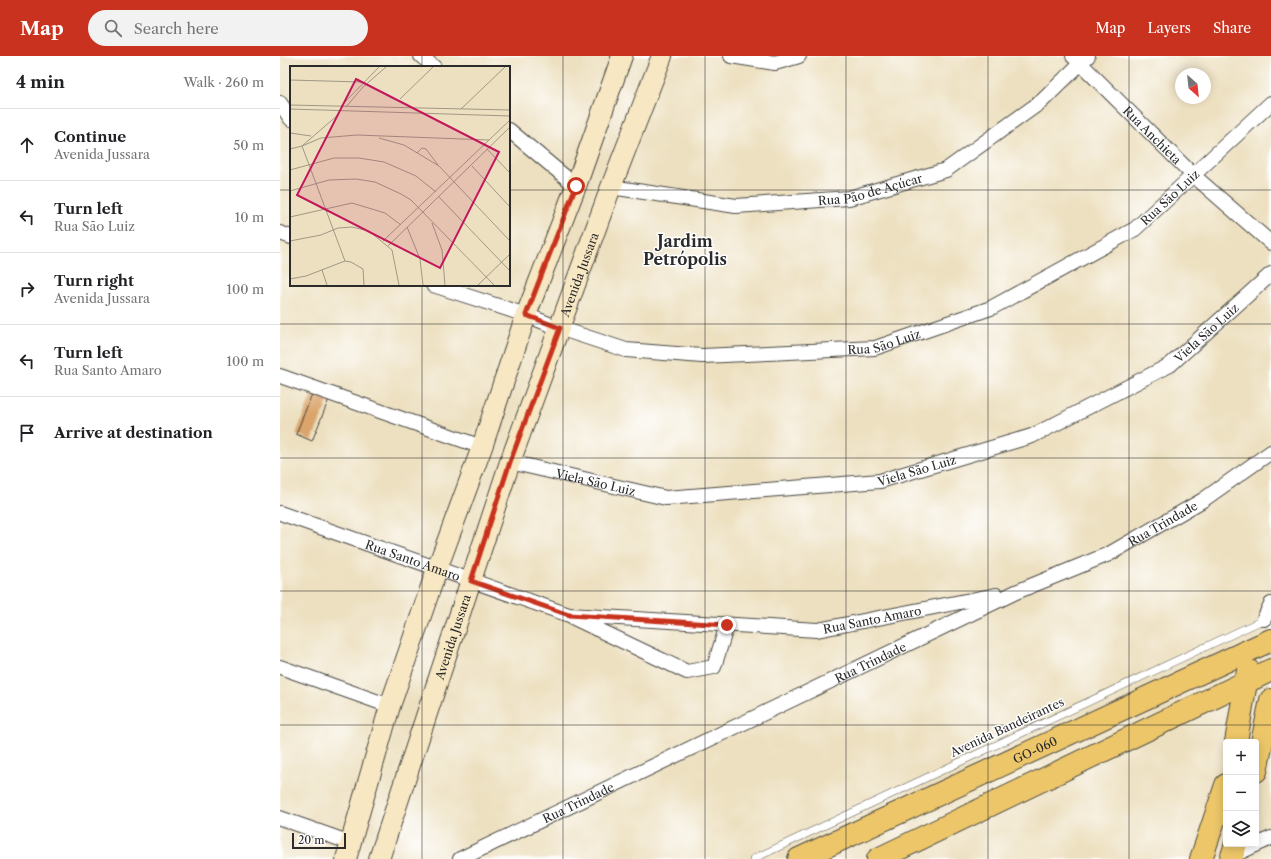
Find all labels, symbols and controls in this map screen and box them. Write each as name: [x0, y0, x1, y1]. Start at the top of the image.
search box: [88, 10, 368, 46]
text: Map: [20, 17, 64, 40]
icon: search: [102, 17, 124, 39]
text: Search here: [134, 19, 219, 38]
text: Map: [1095, 19, 1125, 37]
text: Layers: [1147, 19, 1191, 37]
text: Share: [1213, 19, 1251, 37]
inset map: [290, 66, 510, 286]
north arrow: [1175, 68, 1211, 104]
text: 4 min: [16, 72, 65, 92]
text: Walk · 260 m: [183, 74, 264, 90]
street label: Rua Anchieta: [1120, 103, 1185, 168]
text: Continue: [54, 127, 126, 146]
icon: ahead: [16, 134, 38, 156]
text: 50 m: [233, 137, 264, 153]
text: Avenida Jussara: [54, 146, 150, 162]
street label: Rua São Luiz: [1137, 166, 1202, 228]
street label: Rua Pão de Açúcar: [817, 170, 924, 208]
route start: [567, 177, 585, 195]
text: Turn left: [54, 199, 123, 218]
icon: left: [16, 206, 38, 228]
text: 10 m: [235, 209, 264, 225]
text: Rua São Luiz: [54, 218, 135, 234]
street label: Avenida Jussara: [556, 230, 601, 319]
district label: Jardim Petrópolis: [643, 231, 727, 269]
text: Turn right: [54, 271, 134, 290]
icon: right: [16, 278, 38, 300]
text: 100 m: [226, 281, 264, 297]
text: Avenida Jussara: [54, 290, 150, 306]
street label: Viela São Luiz: [1170, 300, 1241, 366]
street label: Rua São Luiz: [847, 326, 922, 357]
text: Turn left: [54, 343, 123, 362]
icon: left: [16, 350, 38, 372]
text: 100 m: [226, 353, 264, 369]
text: Rua Santo Amaro: [54, 362, 162, 378]
icon: arrive: [16, 422, 38, 444]
text: Arrive at destination: [54, 423, 213, 442]
street label: Viela São Luiz: [875, 451, 958, 489]
street label: Viela São Luiz: [554, 465, 637, 498]
street label: Rua Trindade: [1125, 497, 1200, 549]
street label: Rua Santo Amaro: [364, 536, 462, 584]
street label: Avenida Jussara: [431, 592, 474, 682]
street label: Rua Santo Amaro: [822, 602, 922, 636]
route end: [718, 616, 736, 634]
street label: Rua Trindade: [832, 638, 909, 686]
street label: Avenida Bandeirantes: [947, 694, 1066, 760]
street label: GO-060: [1010, 733, 1060, 766]
map controls: [1223, 739, 1259, 847]
button: +: [1223, 739, 1259, 775]
button: −: [1223, 775, 1259, 811]
street label: Rua Trindade: [540, 779, 616, 826]
button: layers: [1223, 811, 1259, 847]
scale bar: [292, 831, 346, 850]
text: 20 m: [298, 833, 324, 847]

